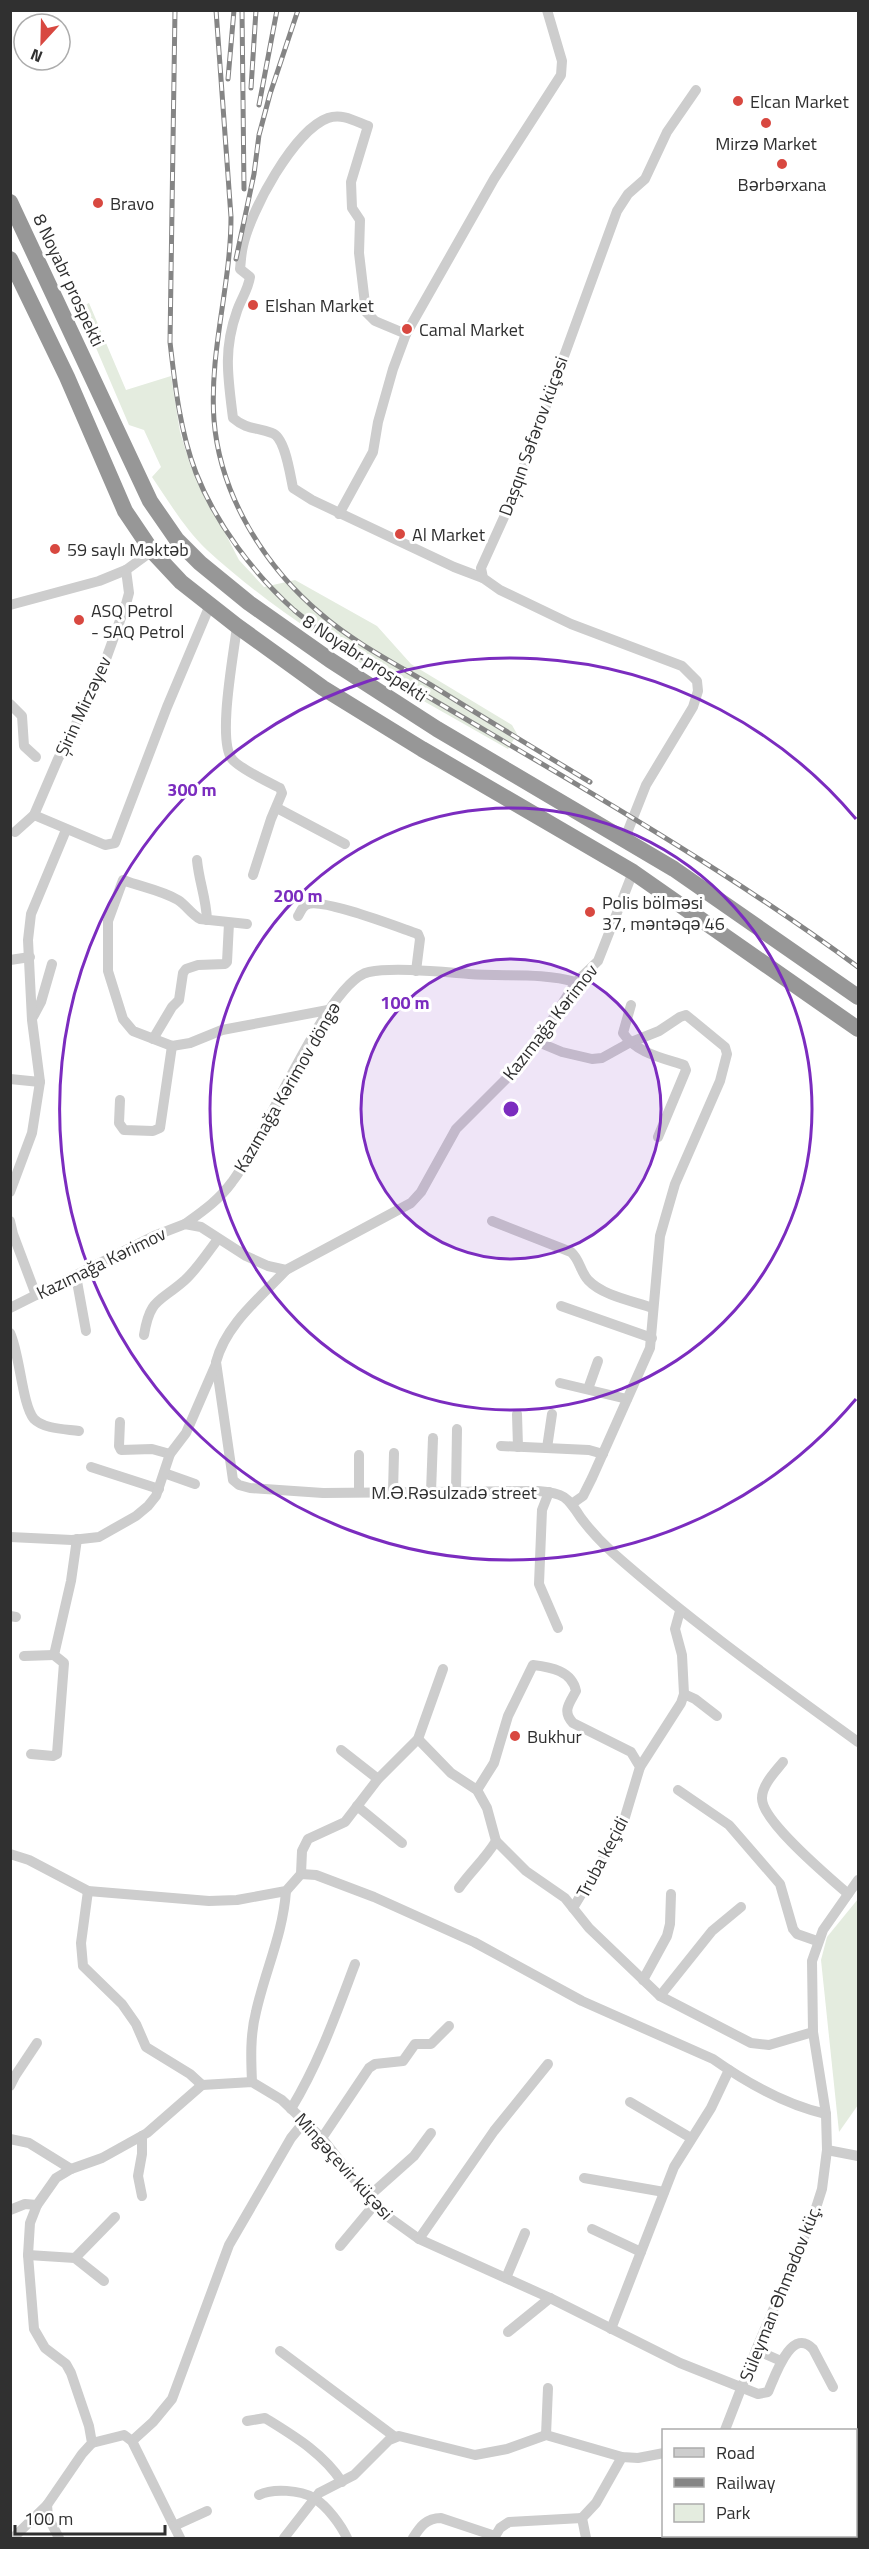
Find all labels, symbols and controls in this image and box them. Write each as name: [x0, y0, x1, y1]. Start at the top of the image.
north arrow: [12, 12, 72, 72]
text: N: [27, 43, 46, 69]
place label: Elcan Market: [750, 88, 849, 115]
marker: Elcan Market: [731, 94, 745, 108]
marker: Mirzə Market: [759, 116, 773, 130]
place label: Mirzə Market: [715, 130, 817, 157]
marker: Bərbərxana: [775, 157, 789, 171]
place label: Bərbərxana: [738, 171, 826, 198]
place label: Bravo: [110, 190, 154, 217]
marker: Bravo: [91, 196, 105, 210]
street label: 8 Noyabr prospekti: [26, 209, 112, 351]
place label: Elshan Market: [265, 292, 375, 319]
marker: Elshan Market: [246, 298, 260, 312]
place label: Camal Market: [419, 316, 525, 343]
marker: Camal Market: [400, 322, 414, 336]
street label: Daşqın Səfərov küçəsi: [492, 352, 574, 520]
place label: Al Market: [412, 521, 486, 548]
marker: Al Market: [393, 527, 407, 541]
place label: 59 saylı Məktəb: [67, 536, 189, 563]
marker: 59 saylı Məktəb: [48, 542, 62, 556]
place label: ASQ Petrol - SAQ Petrol: [91, 597, 184, 645]
street label: 8 Noyabr prospekti: [297, 608, 433, 708]
marker: ASQ Petrol - SAQ Petrol: [72, 613, 86, 627]
street label: Şirin Mirzəyev: [48, 651, 118, 760]
text: 300 m: [167, 776, 217, 803]
text: 200 m: [273, 882, 323, 909]
place label: Polis bölməsi 37, məntəqə 46: [602, 889, 725, 937]
marker: Polis bölməsi 37, məntəqə 46: [583, 905, 597, 919]
street label: Kazımağa Kərimov: [496, 958, 604, 1086]
text: 100 m: [380, 989, 430, 1016]
street label: Kazımağa Kərimov döngə: [227, 997, 347, 1177]
centre of rings: [501, 1099, 521, 1119]
street label: Kazımağa Kərimov: [32, 1220, 171, 1306]
street label: M.Ə.Rəsulzadə street: [371, 1479, 537, 1506]
place label: Bukhur: [527, 1723, 582, 1750]
marker: Bukhur: [508, 1729, 522, 1743]
street label: Truba keçidi: [569, 1811, 635, 1903]
street label: Mingəçevir küçəsi: [289, 2106, 399, 2226]
street label: Süleyman Əhmədov küç.: [732, 2201, 828, 2385]
legend: [662, 2429, 857, 2537]
text: Road: [716, 2439, 755, 2466]
text: Railway: [716, 2469, 776, 2496]
scale bar: [15, 2498, 165, 2536]
text: Park: [716, 2499, 751, 2526]
text: 100 m: [24, 2505, 73, 2532]

